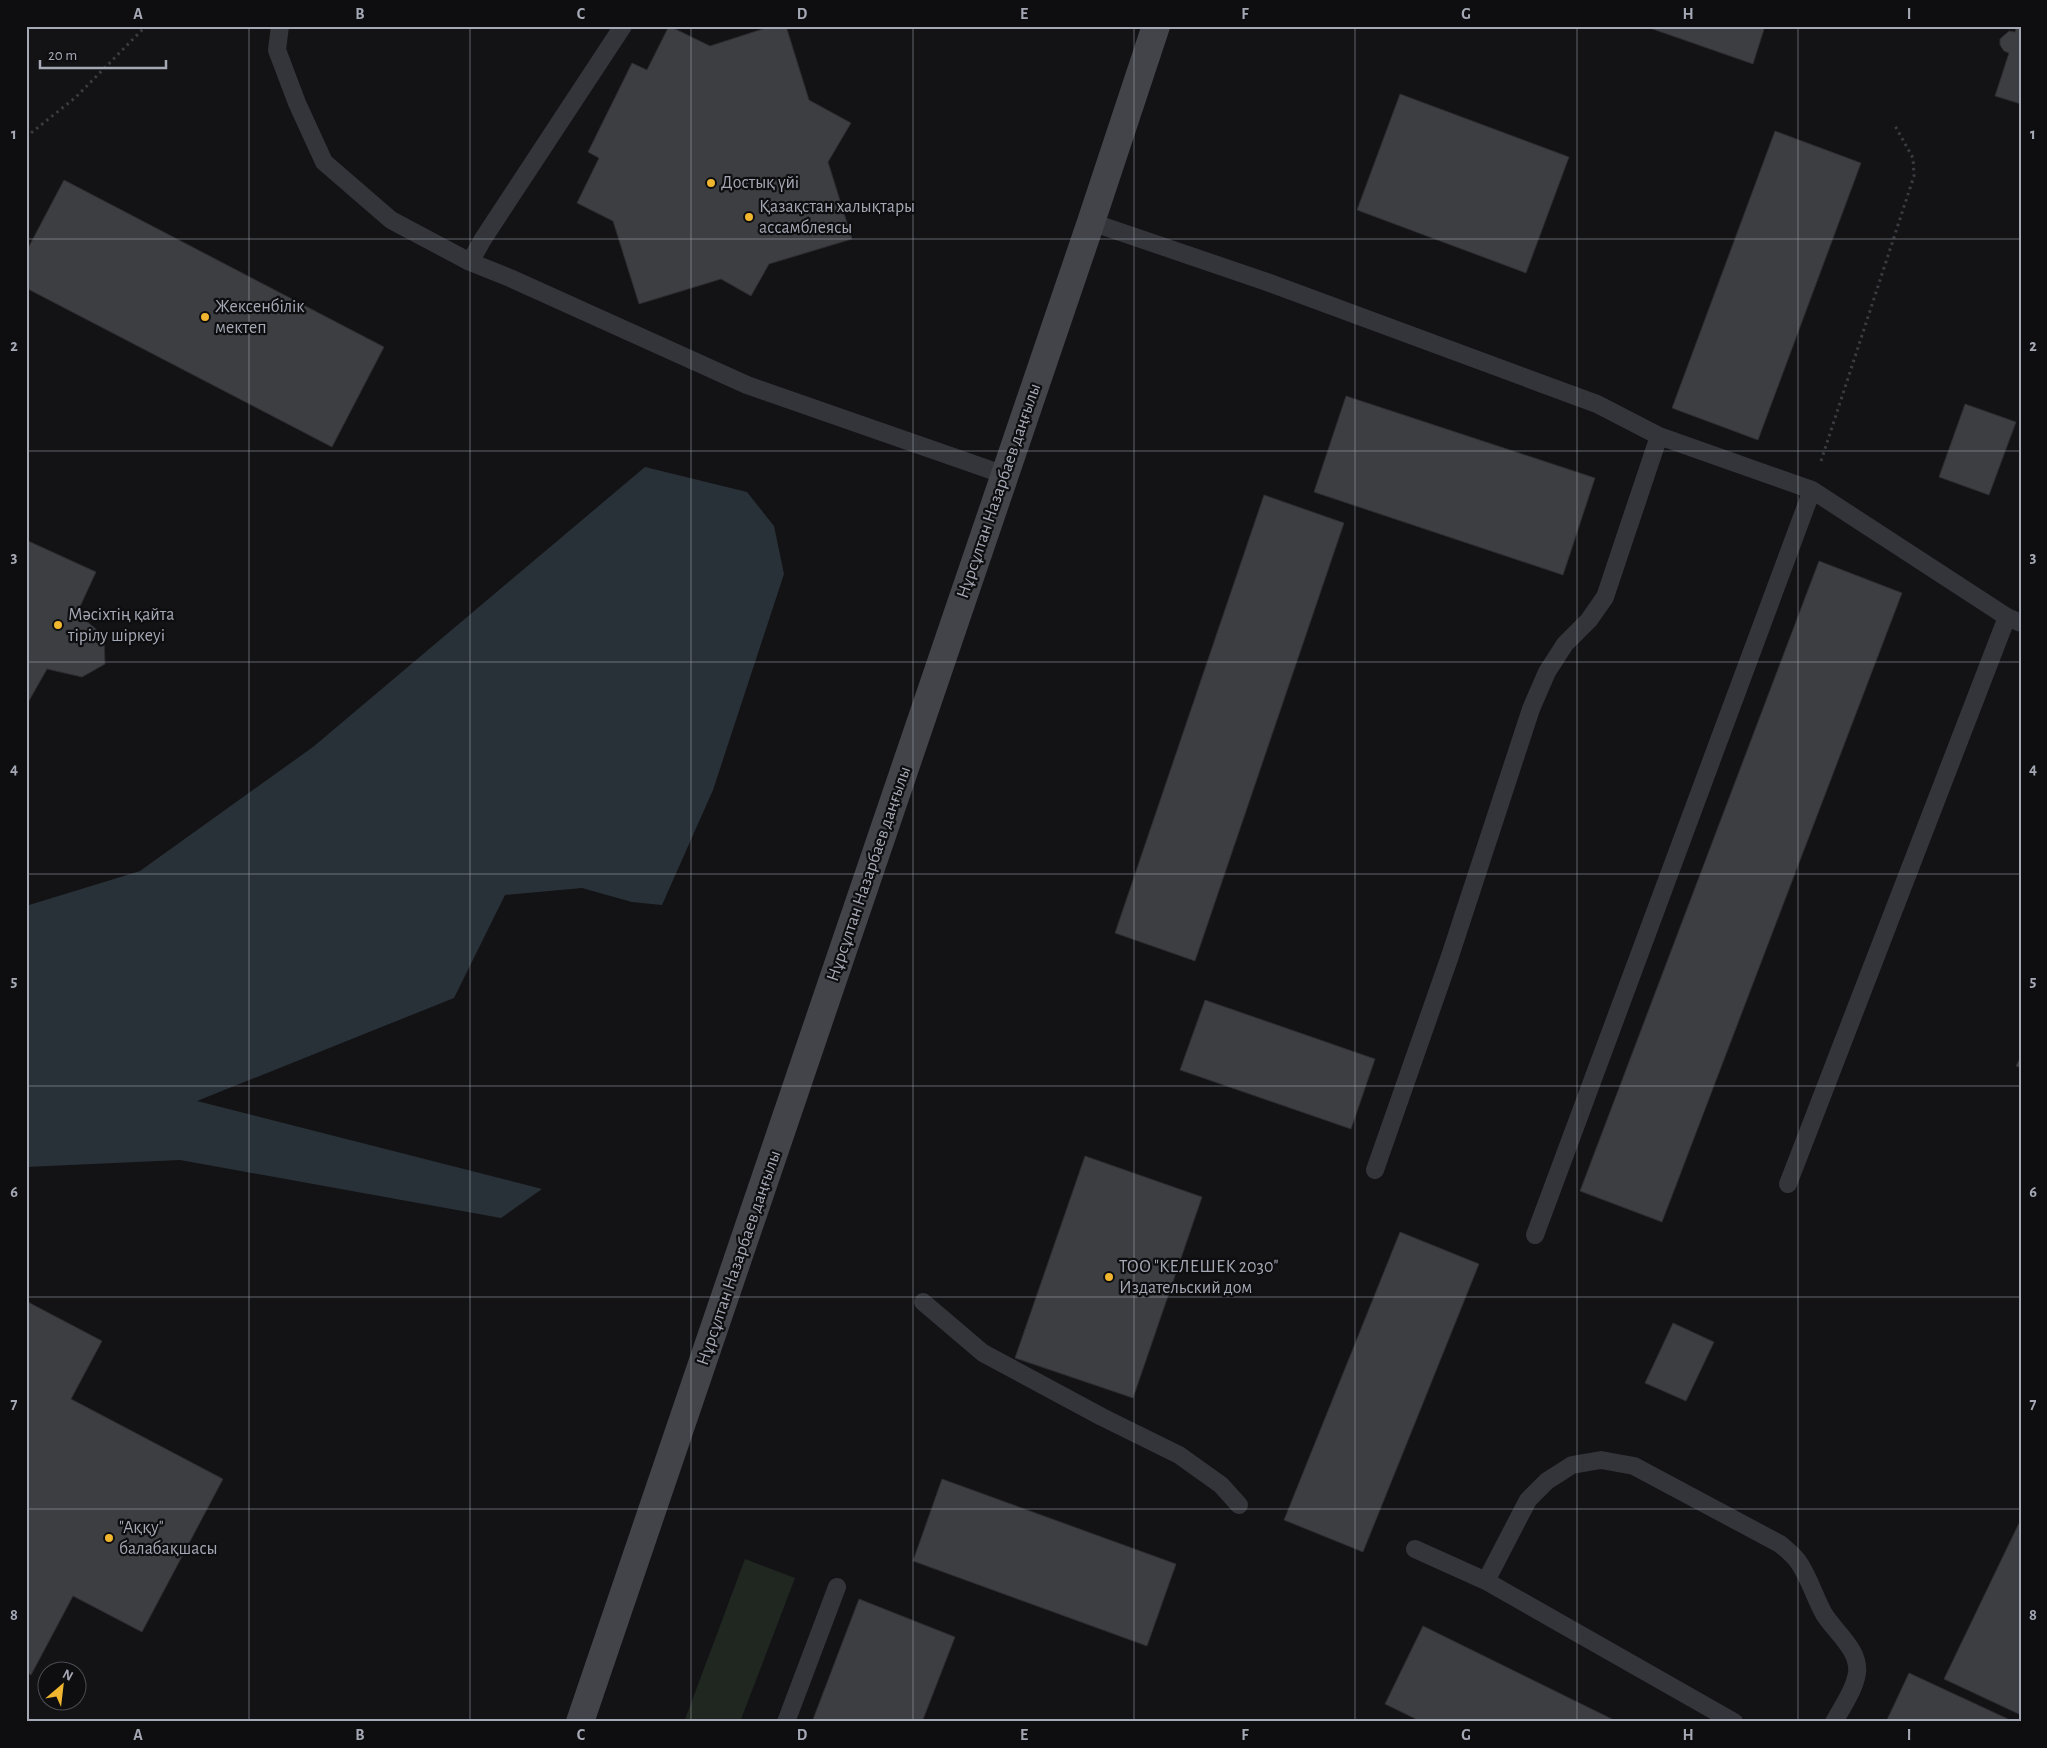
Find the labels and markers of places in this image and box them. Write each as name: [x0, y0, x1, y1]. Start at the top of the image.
place label: Достық үйі: [721, 174, 799, 192]
marker: Достық үйі: [705, 177, 717, 189]
place label: Қазақстан халықтары ассамблеясы: [759, 198, 915, 237]
marker: Қазақстан халықтары ассамблеясы: [743, 211, 755, 223]
place label: Жексенбілік мектеп: [215, 297, 305, 337]
marker: Жексенбілік мектеп: [199, 311, 211, 323]
place label: Мәсіхтің қайта тірілу шіркеуі: [67, 606, 174, 645]
marker: Мәсіхтің қайта тірілу шіркеуі: [52, 619, 64, 631]
place label: ТОО "КЕЛЕШЕК 2030" Издательский дом: [1119, 1258, 1278, 1297]
marker: ТОО "КЕЛЕШЕК 2030" Издательский дом: [1103, 1271, 1115, 1283]
place label: "Аққу" балабақшасы: [119, 1519, 218, 1558]
marker: "Аққу" балабақшасы: [103, 1532, 115, 1544]

